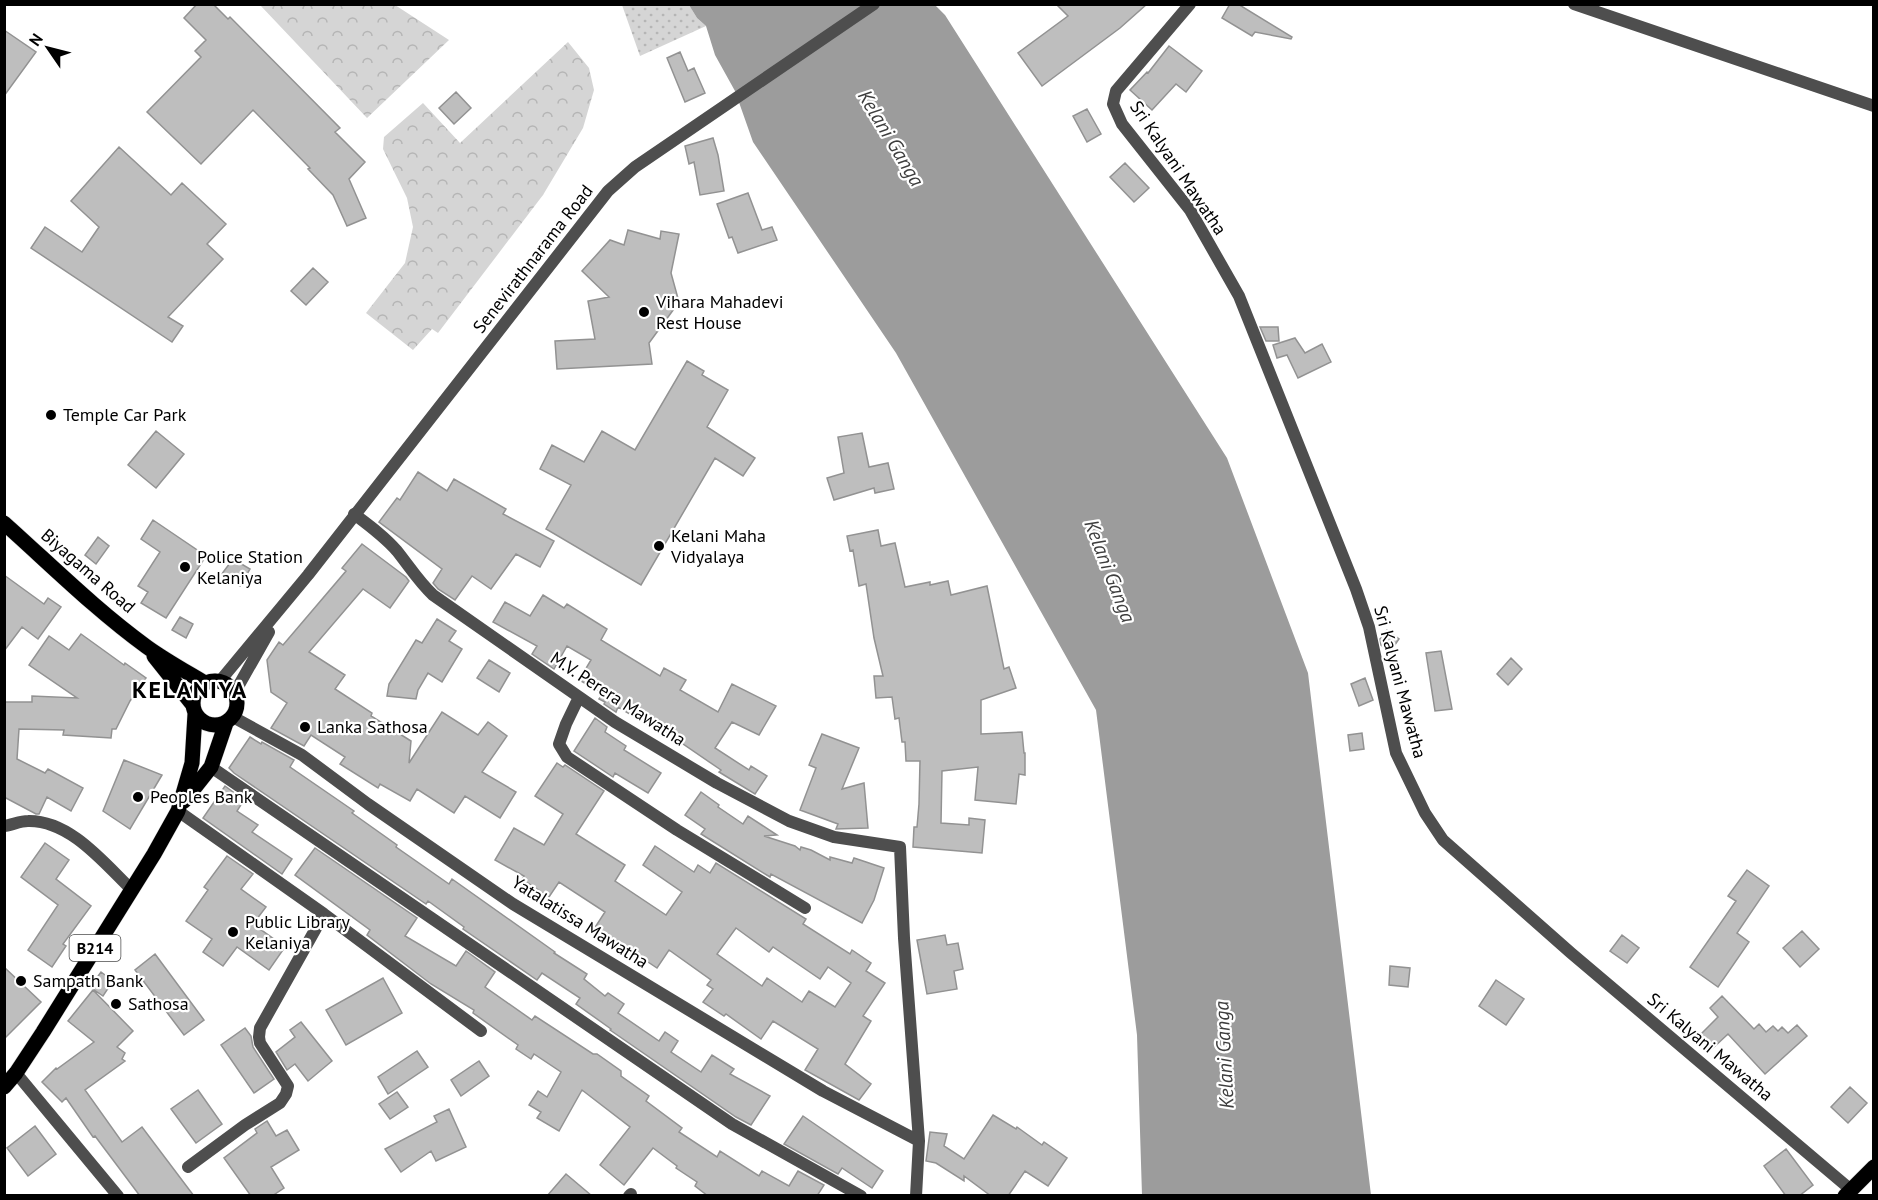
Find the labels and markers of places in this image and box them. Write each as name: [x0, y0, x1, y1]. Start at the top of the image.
place label: Vihara Mahadevi Rest House: [655, 290, 784, 334]
marker: Vihara Mahadevi Rest House: [637, 305, 651, 319]
place label: Temple Car Park: [63, 403, 187, 426]
marker: Temple Car Park: [44, 408, 58, 422]
place label: Kelani Maha Vidyalaya: [670, 524, 766, 568]
marker: Kelani Maha Vidyalaya: [652, 539, 666, 553]
place label: Police Station Kelaniya: [197, 545, 303, 589]
marker: Police Station Kelaniya: [178, 560, 192, 574]
place label: Lanka Sathosa: [317, 715, 428, 738]
marker: Lanka Sathosa: [298, 720, 312, 734]
place label: Peoples Bank: [150, 785, 253, 808]
marker: Peoples Bank: [131, 790, 145, 804]
place label: Public Library Kelaniya: [245, 910, 350, 954]
marker: Public Library Kelaniya: [226, 925, 240, 939]
place label: Sampath Bank: [33, 969, 144, 992]
marker: Sampath Bank: [14, 974, 28, 988]
place label: Sathosa: [128, 992, 189, 1015]
marker: Sathosa: [109, 997, 123, 1011]

